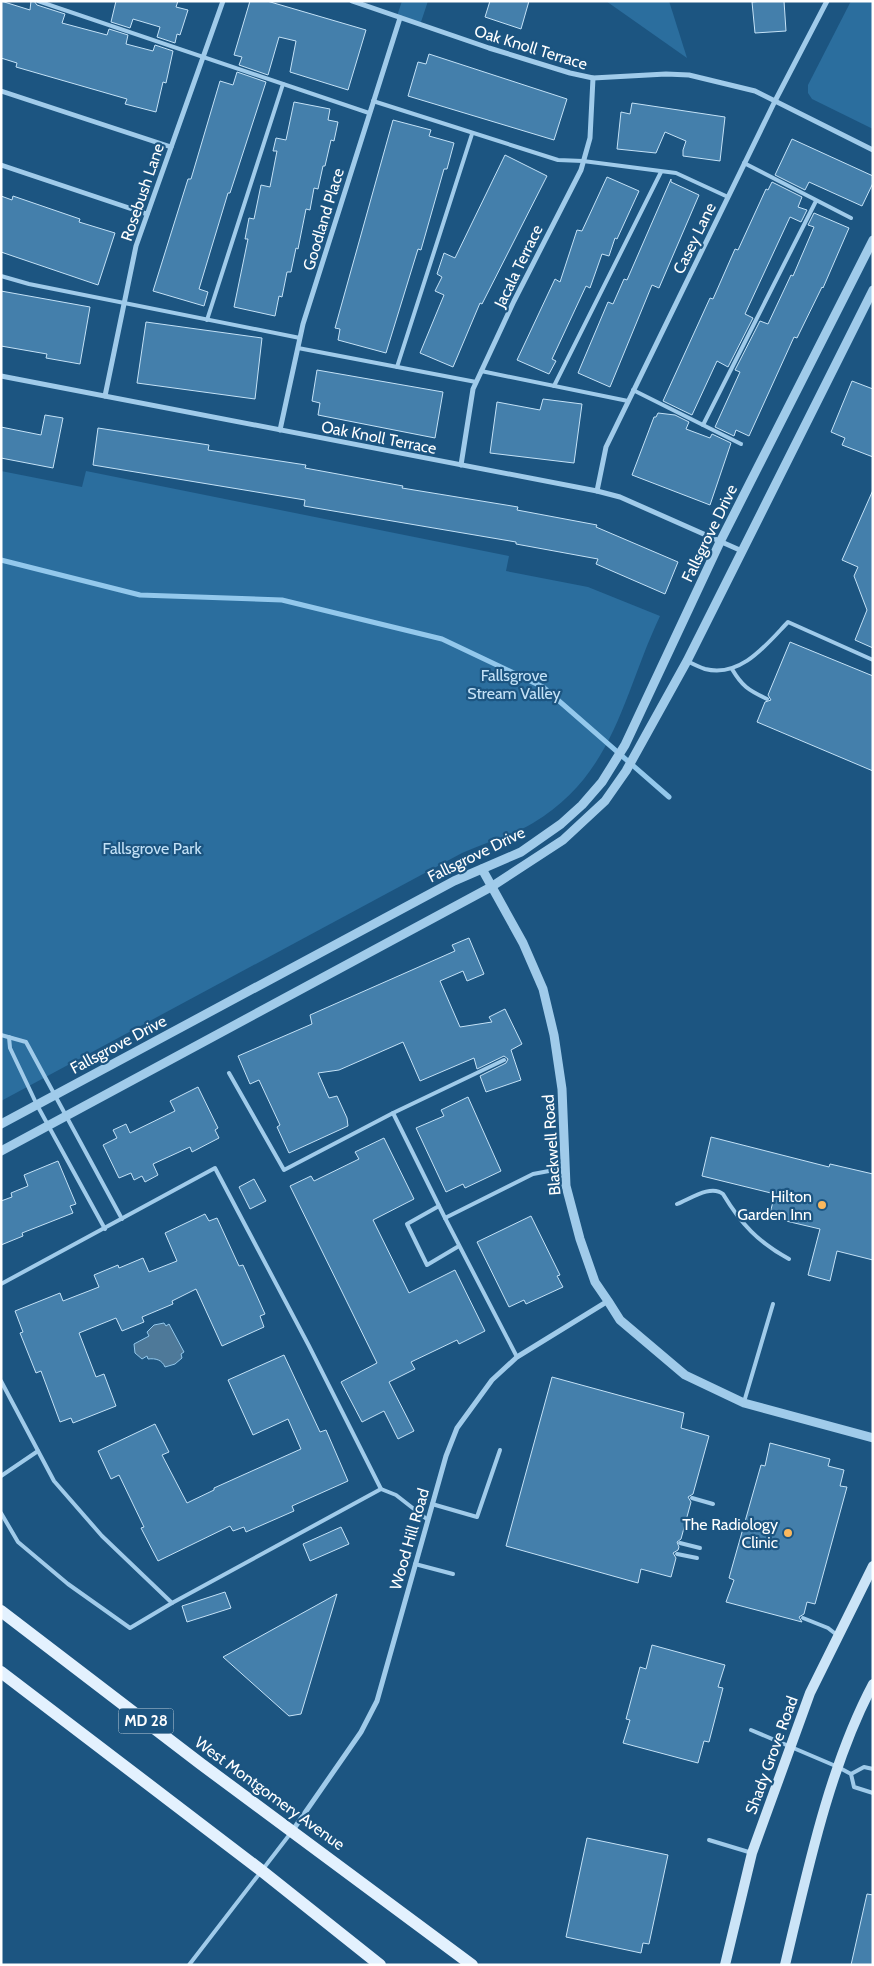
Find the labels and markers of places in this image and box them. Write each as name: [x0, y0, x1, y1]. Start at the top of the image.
place label: Hilton Garden Inn: [737, 1187, 812, 1224]
marker: Hilton Garden Inn: [816, 1199, 828, 1211]
place label: The Radiology Clinic: [682, 1515, 778, 1552]
marker: The Radiology Clinic: [782, 1527, 794, 1539]

